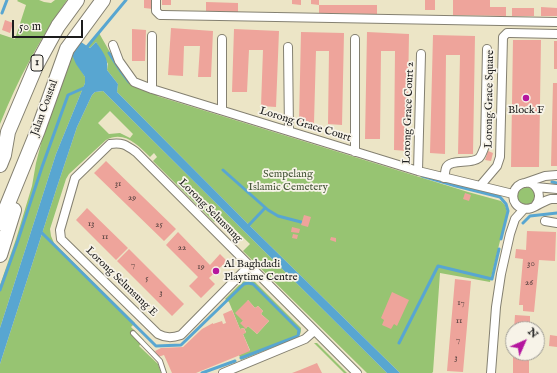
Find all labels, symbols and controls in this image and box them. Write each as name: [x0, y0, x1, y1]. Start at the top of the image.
scale bar: [14, 12, 85, 38]
text: 50 m: [19, 19, 41, 34]
street label: Lorong Grace Square: [483, 50, 497, 148]
road number: 1: [31, 55, 43, 71]
street label: Lorong Grace Court 2: [401, 62, 417, 164]
street label: Jalan Coastal: [29, 78, 61, 138]
marker: Block F: [521, 93, 531, 103]
place label: Block F: [508, 104, 544, 118]
street label: Lorong Grace Court: [258, 105, 352, 145]
park label: Sempelang Islamic Cemetery: [248, 168, 328, 194]
street label: Lorong Selunsung: [175, 176, 245, 246]
house number: 31: [115, 179, 121, 189]
house number: 29: [128, 193, 136, 203]
house number: 13: [88, 219, 94, 229]
house number: 25: [155, 220, 163, 230]
house number: 11: [102, 232, 108, 242]
house number: 22: [178, 243, 186, 253]
street label: Lorong Selunsung E: [82, 244, 160, 320]
place label: Al Baghdadi Playtime Centre: [224, 258, 298, 284]
house number: 30: [527, 259, 535, 269]
house number: 7: [131, 260, 135, 270]
house number: 19: [197, 262, 205, 272]
marker: Al Baghdadi Playtime Centre: [211, 266, 221, 276]
house number: 5: [145, 274, 149, 284]
house number: 26: [525, 278, 533, 288]
house number: 3: [159, 288, 163, 298]
house number: 17: [457, 298, 465, 308]
house number: 11: [456, 316, 462, 326]
north arrow: [505, 321, 545, 361]
text: N: [524, 325, 541, 342]
house number: 7: [456, 335, 460, 345]
house number: 3: [454, 353, 458, 363]

